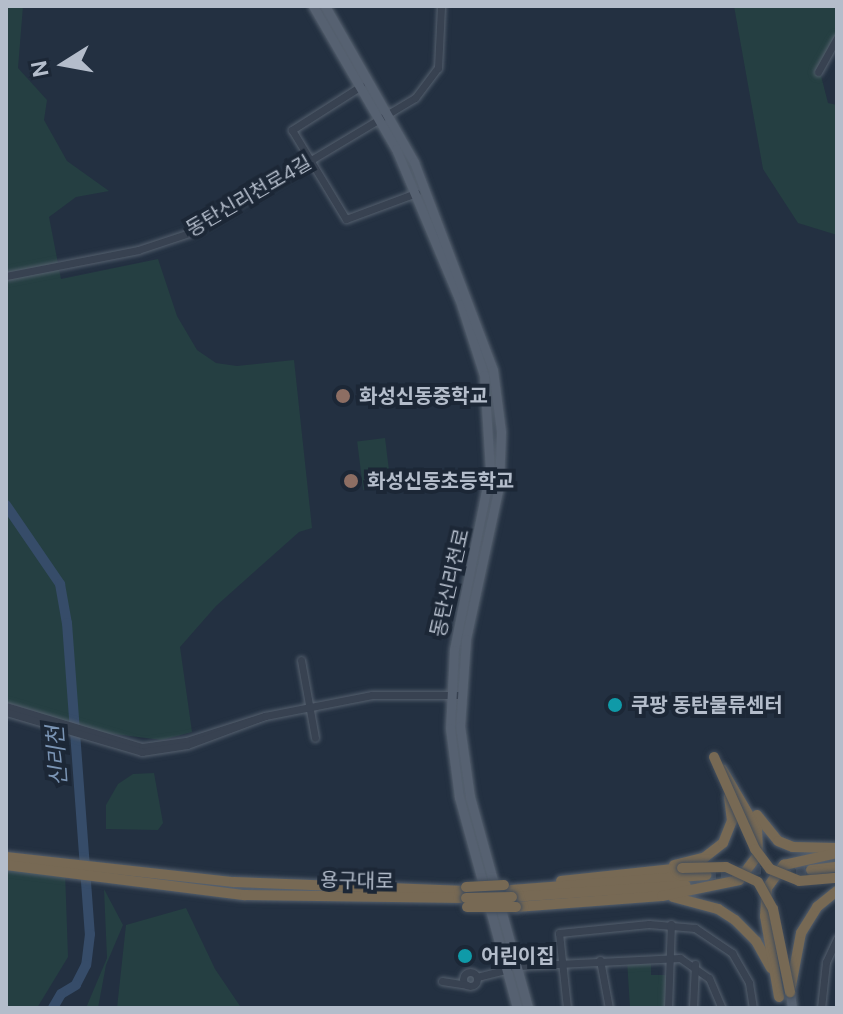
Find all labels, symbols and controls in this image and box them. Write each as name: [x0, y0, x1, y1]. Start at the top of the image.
north arrow: [24, 24, 104, 104]
text: N: [24, 58, 56, 79]
street label: 동탄신리천로4길: [182, 150, 316, 242]
place label: 화성신동중학교: [359, 384, 488, 408]
marker: 화성신동중학교: [334, 387, 352, 405]
place label: 화성신동초등학교: [367, 469, 514, 493]
marker: 화성신동초등학교: [342, 472, 360, 490]
street label: 동탄신리천로: [426, 527, 474, 639]
place label: 쿠팡 동탄물류센터: [631, 693, 783, 717]
marker: 쿠팡 동탄물류센터: [606, 696, 624, 714]
water label: 신리천: [42, 725, 72, 787]
street label: 용구대로: [320, 868, 394, 894]
place label: 어린이집: [481, 944, 555, 968]
marker: 어린이집: [456, 947, 474, 965]

